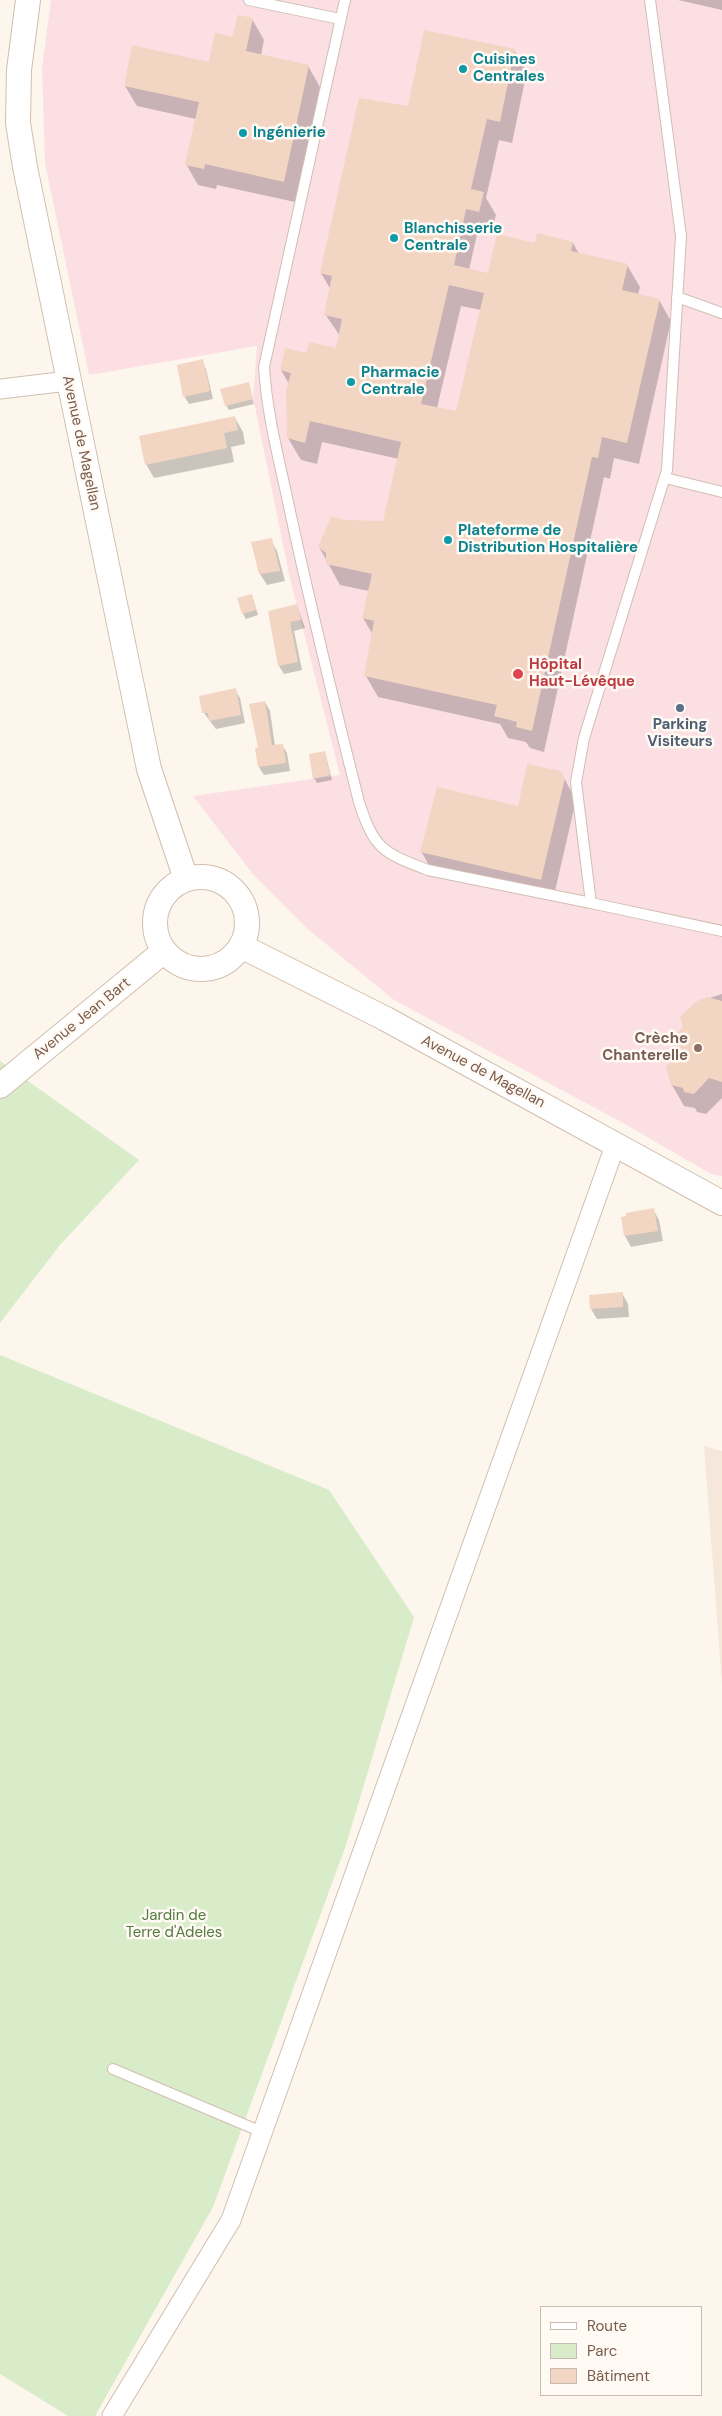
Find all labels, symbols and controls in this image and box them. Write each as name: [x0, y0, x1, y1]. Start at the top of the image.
place label: Cuisines Centrales: [473, 51, 545, 86]
marker: Cuisines Centrales: [457, 63, 469, 75]
place label: Ingénierie: [253, 124, 326, 142]
marker: Ingénierie: [237, 127, 249, 139]
place label: Blanchisserie Centrale: [404, 220, 502, 255]
marker: Blanchisserie Centrale: [388, 232, 400, 244]
place label: Pharmacie Centrale: [361, 364, 440, 399]
street label: Avenue de Magellan: [58, 374, 104, 512]
marker: Pharmacie Centrale: [345, 376, 357, 388]
place label: Plateforme de Distribution Hospitalière: [458, 522, 638, 557]
marker: Plateforme de Distribution Hospitalière: [442, 534, 454, 546]
place label: Hôpital Haut-Lévêque: [529, 656, 635, 691]
marker: Hôpital Haut-Lévêque: [511, 667, 525, 681]
marker: Parking Visiteurs: [674, 702, 686, 714]
place label: Parking Visiteurs: [647, 716, 713, 751]
street label: Avenue Jean Bart: [30, 974, 134, 1064]
place label: Crèche Chanterelle: [602, 1030, 688, 1065]
street label: Avenue de Magellan: [418, 1032, 548, 1112]
marker: Crèche Chanterelle: [692, 1042, 704, 1054]
park label: Jardin de Terre d'Adeles: [126, 1907, 222, 1942]
legend: [540, 2306, 702, 2396]
text: Route: [587, 2316, 627, 2336]
text: Parc: [587, 2341, 617, 2361]
text: Bâtiment: [587, 2366, 650, 2386]

